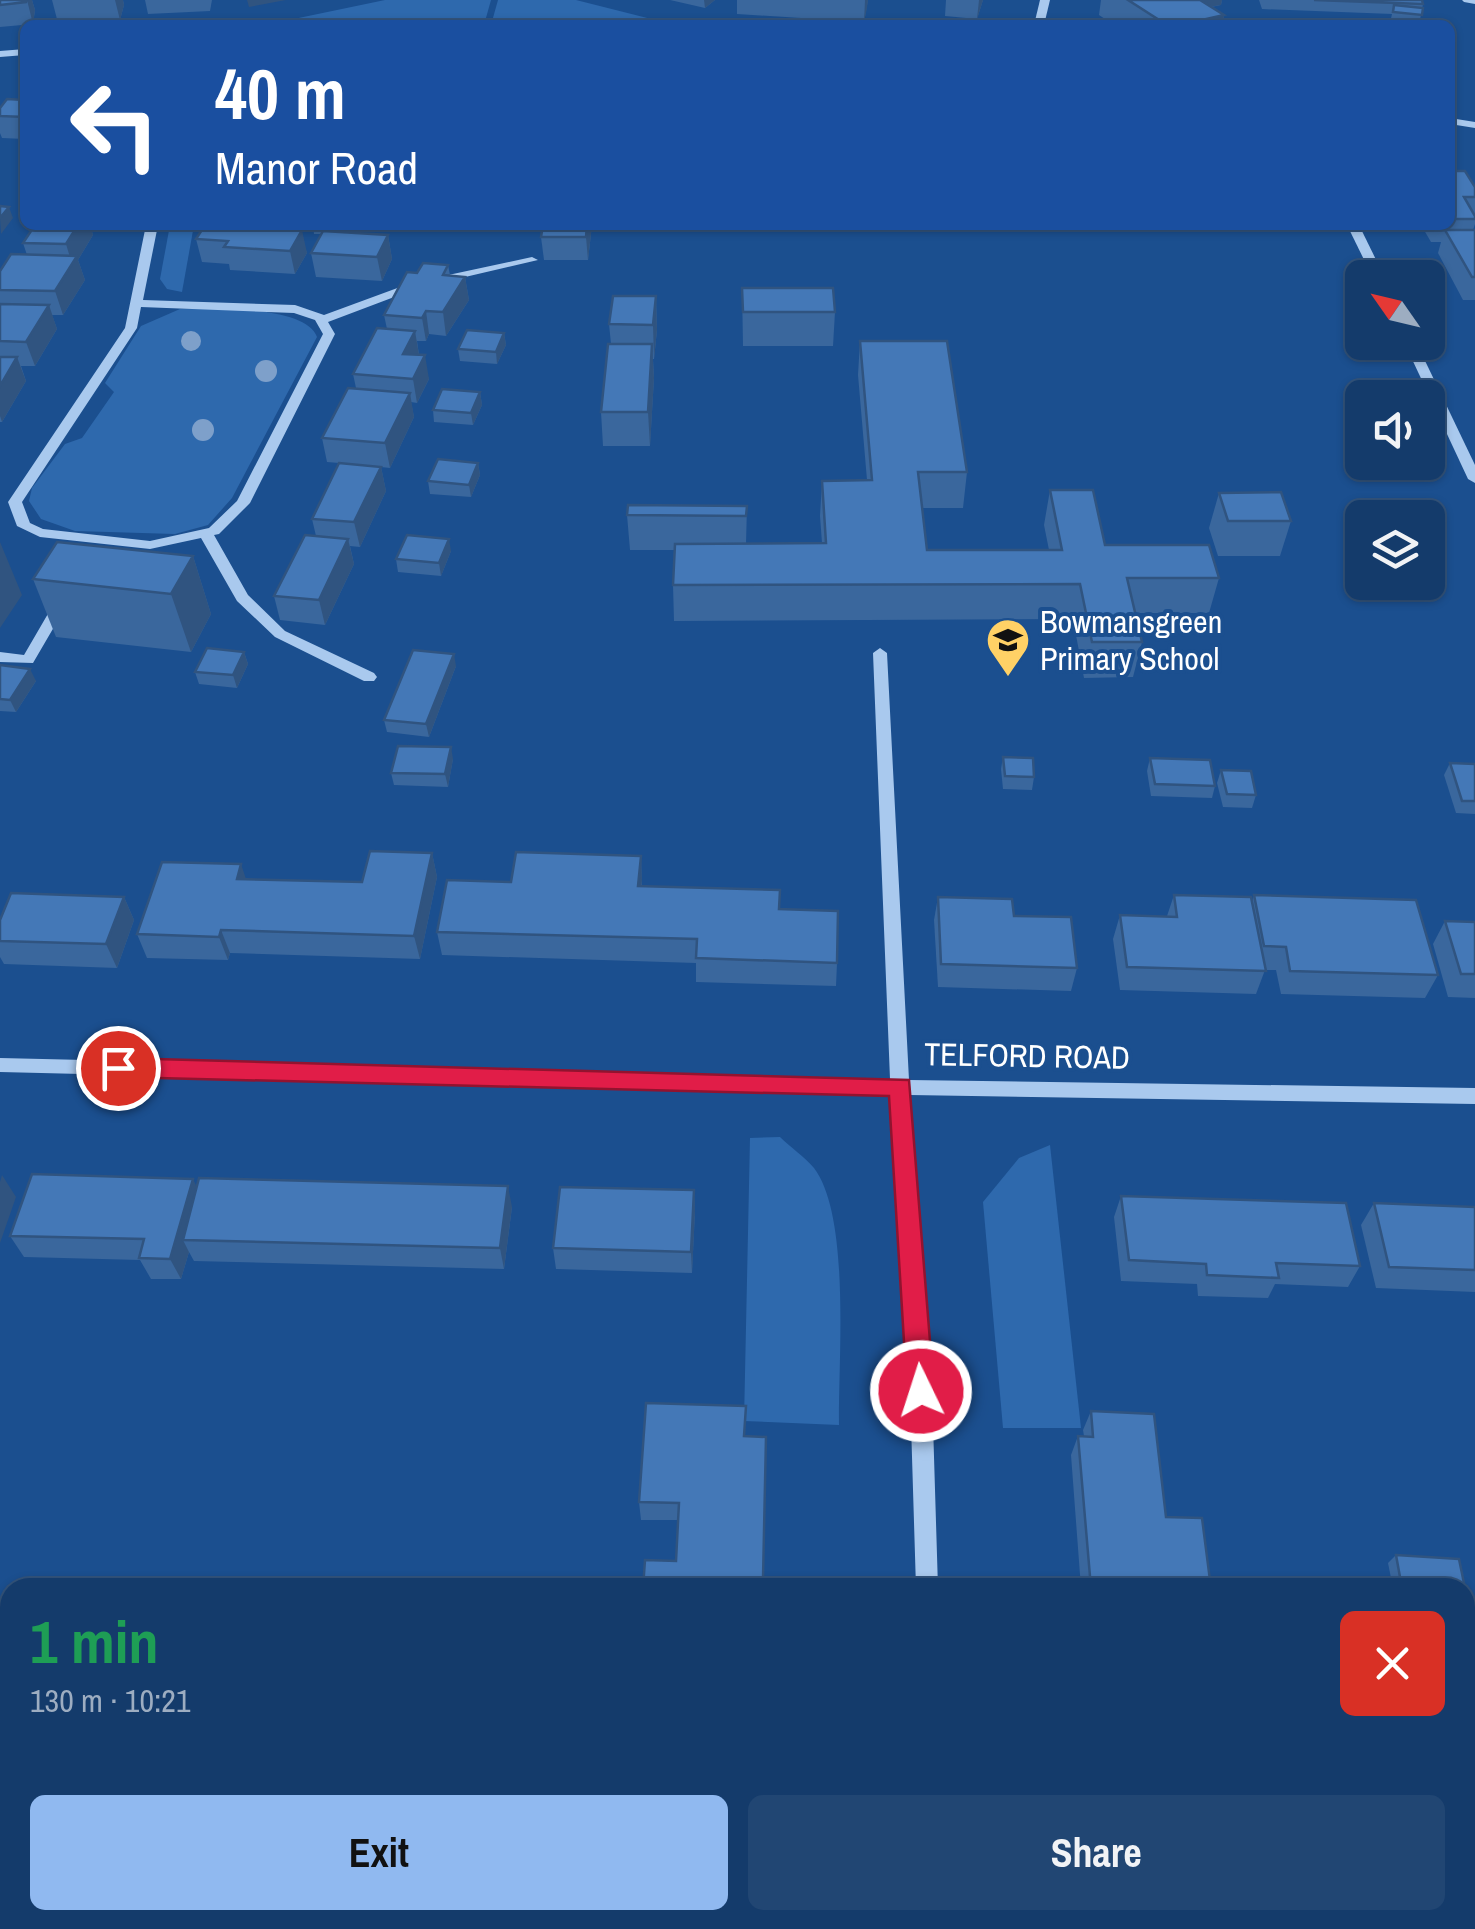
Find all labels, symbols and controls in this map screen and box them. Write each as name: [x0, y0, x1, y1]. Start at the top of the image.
text: 40 m: [215, 47, 346, 141]
icon: left: [50, 60, 180, 190]
text: Manor Road: [215, 137, 418, 198]
north arrow: [1345, 260, 1445, 360]
map controls: [1345, 260, 1445, 600]
button: sound: [1345, 380, 1445, 480]
button: layers: [1345, 500, 1445, 600]
place label: Bowmansgreen Primary School: [1040, 600, 1222, 680]
school or university icon: Bowmansgreen Primary School: [985, 617, 1031, 678]
pin: [76, 1026, 161, 1111]
street label: TELFORD ROAD: [924, 1032, 1130, 1079]
icon: arrive: [91, 1041, 146, 1096]
position arrow: [869, 1339, 973, 1443]
text: 1 min: [30, 1601, 159, 1682]
button: close: [1340, 1611, 1445, 1716]
text: 130 m · 10:21: [30, 1679, 190, 1722]
button: Exit: [30, 1795, 728, 1910]
button: Share: [748, 1795, 1445, 1910]

